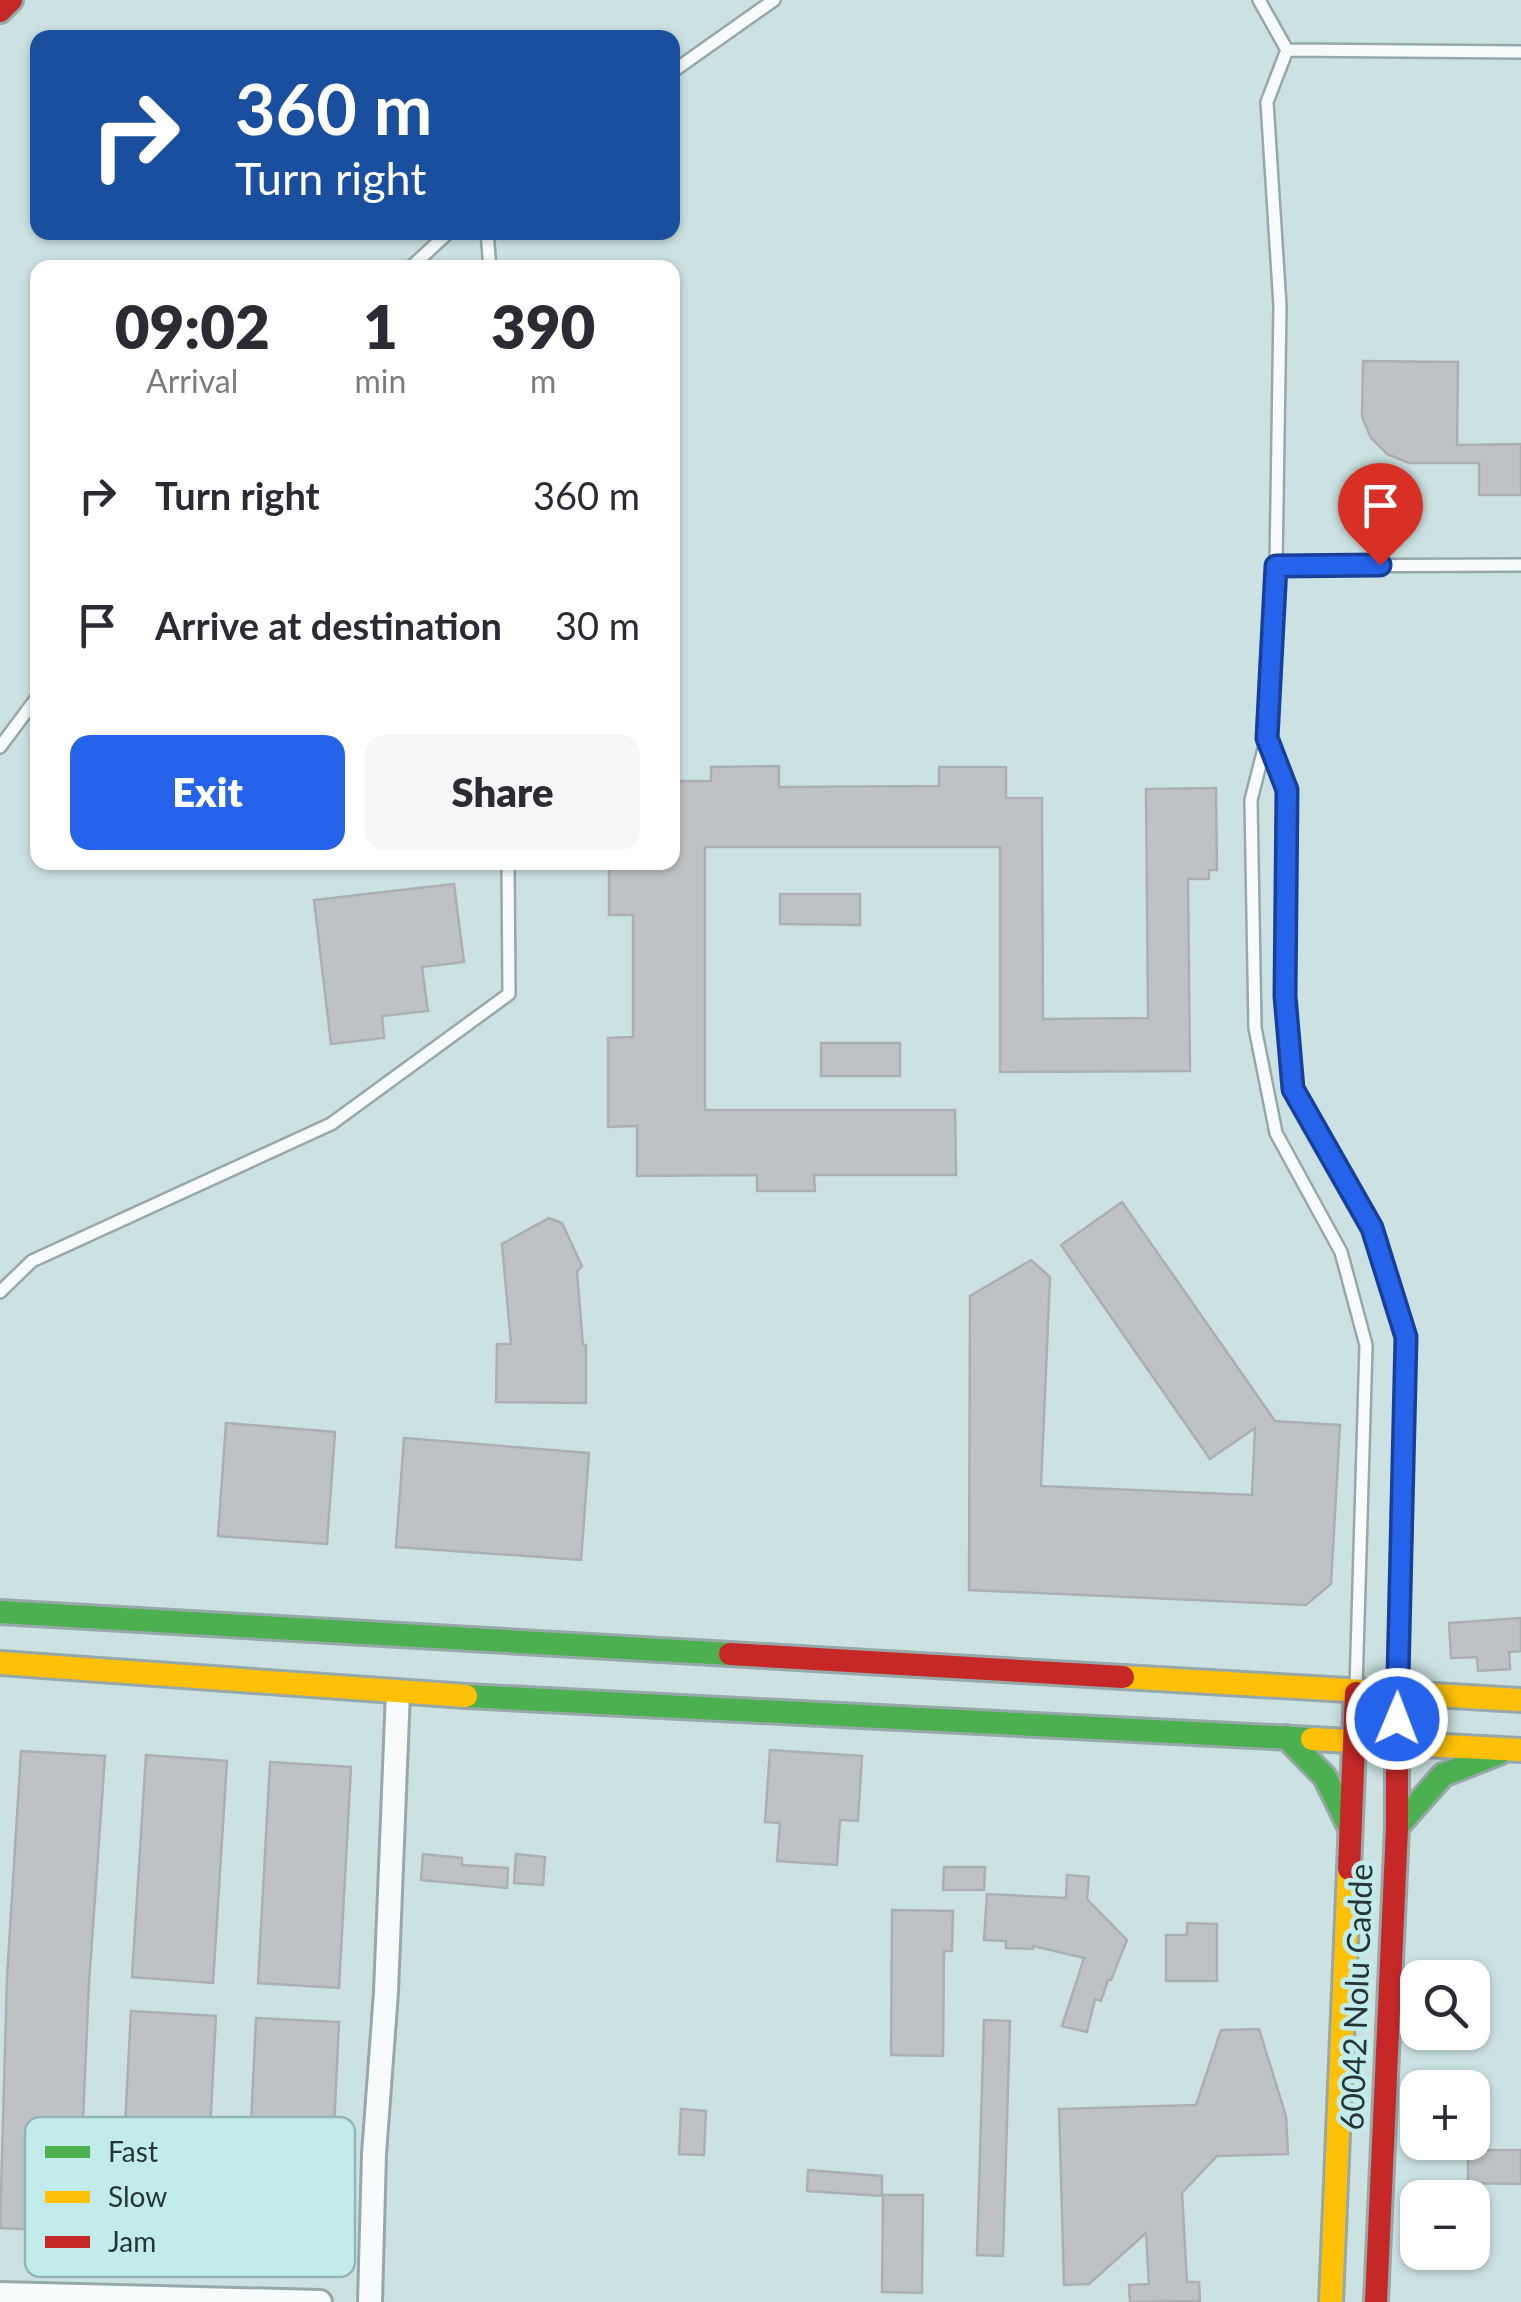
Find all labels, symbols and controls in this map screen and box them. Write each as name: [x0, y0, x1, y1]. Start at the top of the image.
text: 360 m: [235, 66, 432, 150]
icon: right: [70, 70, 200, 200]
text: Turn right: [235, 151, 426, 205]
text: 09:02: [115, 290, 270, 362]
text: 1: [363, 290, 398, 362]
text: 390: [491, 290, 595, 362]
text: Arrival: [146, 361, 238, 400]
text: min: [354, 361, 406, 400]
text: m: [530, 361, 556, 400]
pin: [1338, 463, 1423, 566]
icon: right: [70, 468, 125, 523]
text: Turn right: [155, 472, 320, 518]
text: 360 m: [533, 472, 640, 518]
icon: arrive: [1353, 478, 1408, 533]
icon: arrive: [70, 598, 125, 653]
text: Arrive at destination: [155, 602, 502, 648]
text: 30 m: [555, 602, 640, 648]
button: Exit: [70, 735, 345, 850]
button: Share: [365, 735, 640, 850]
position arrow: [1345, 1667, 1449, 1771]
street label: 60042 Nolu Cadde: [1331, 1863, 1380, 2131]
map controls: [1400, 1960, 1490, 2270]
button: search: [1400, 1960, 1490, 2050]
button: +: [1400, 2070, 1490, 2160]
legend: [25, 2117, 355, 2277]
text: Fast: [108, 2134, 158, 2168]
text: Slow: [108, 2179, 167, 2213]
button: −: [1400, 2180, 1490, 2270]
text: Jam: [108, 2224, 156, 2258]

